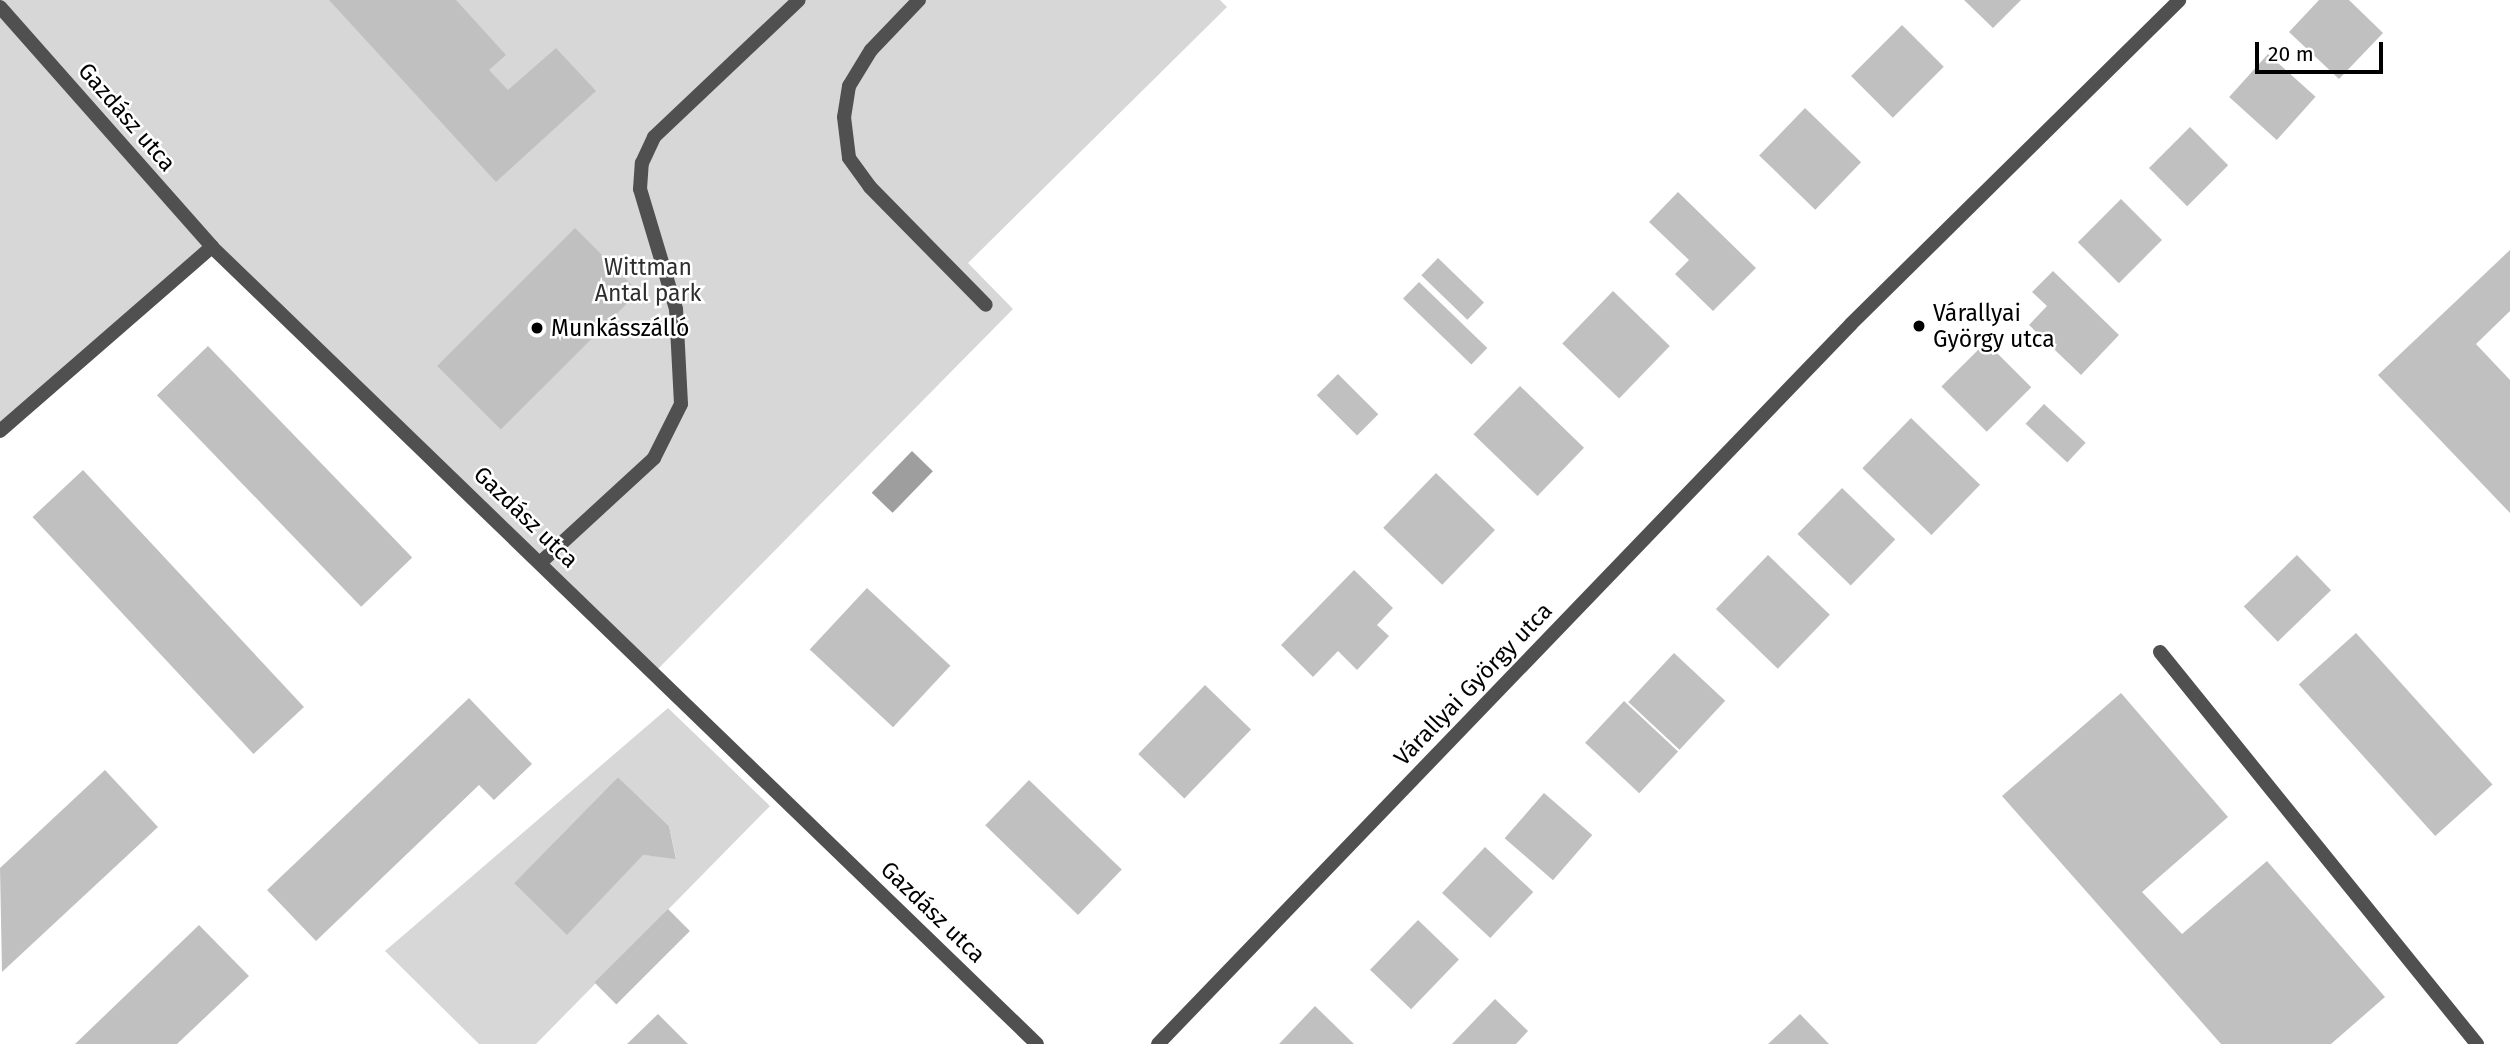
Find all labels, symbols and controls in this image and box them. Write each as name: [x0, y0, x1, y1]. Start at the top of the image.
scale bar: [2258, 28, 2386, 72]
text: 20 m: [2268, 41, 2314, 67]
street label: Gazdász utca: [72, 57, 182, 177]
park label: Wittman Antal park: [595, 253, 701, 307]
place label: Várallyai György utca: [1933, 299, 2055, 353]
place label: Munkásszálló: [551, 314, 690, 342]
marker: Várallyai György utca: [1911, 318, 1927, 334]
marker: Munkásszálló: [529, 320, 545, 336]
street label: Gazdász utca: [468, 460, 584, 574]
street label: Várallyai György utca: [1388, 597, 1558, 771]
street label: Gazdász utca: [875, 855, 991, 969]

